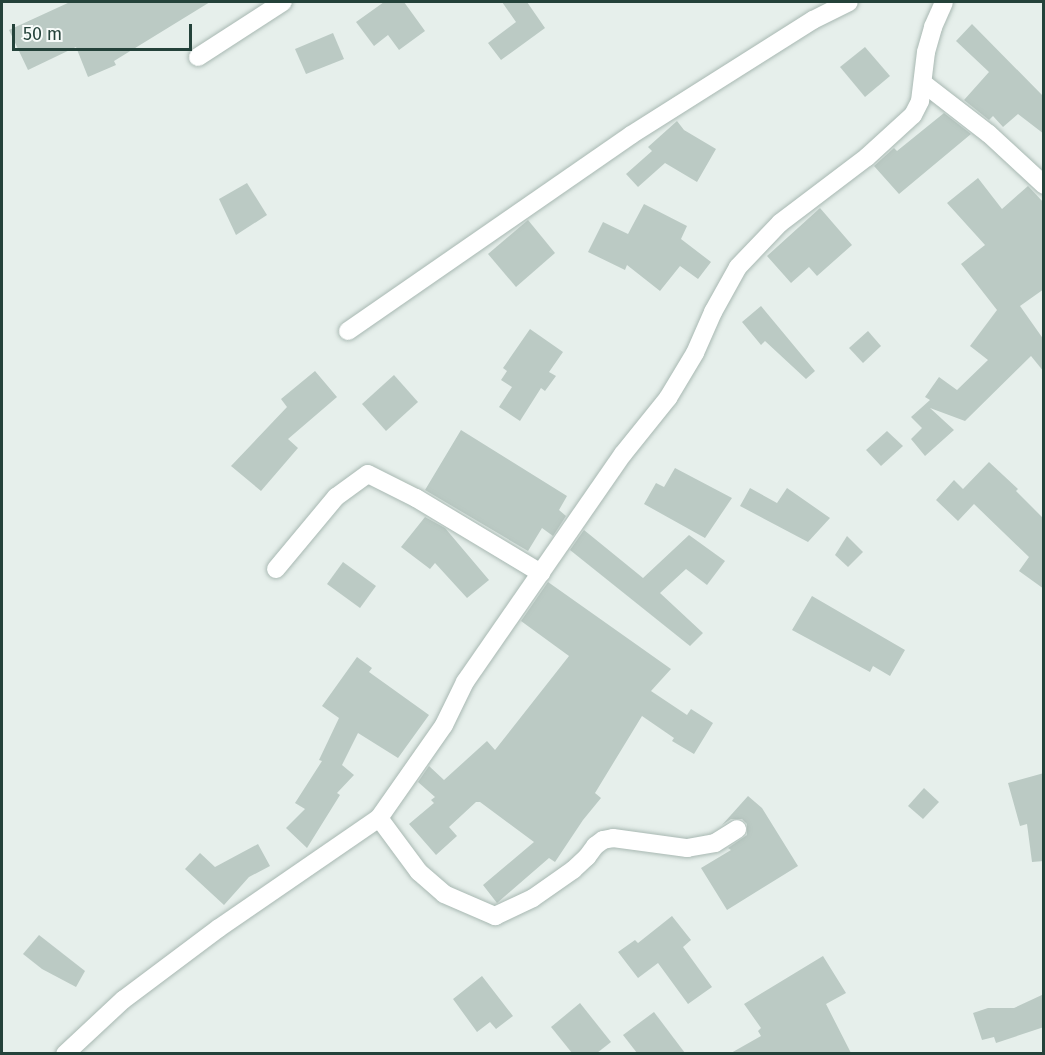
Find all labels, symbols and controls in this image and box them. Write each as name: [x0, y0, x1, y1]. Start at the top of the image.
scale bar: [15, 12, 195, 50]
text: 50 m: [23, 23, 62, 45]

